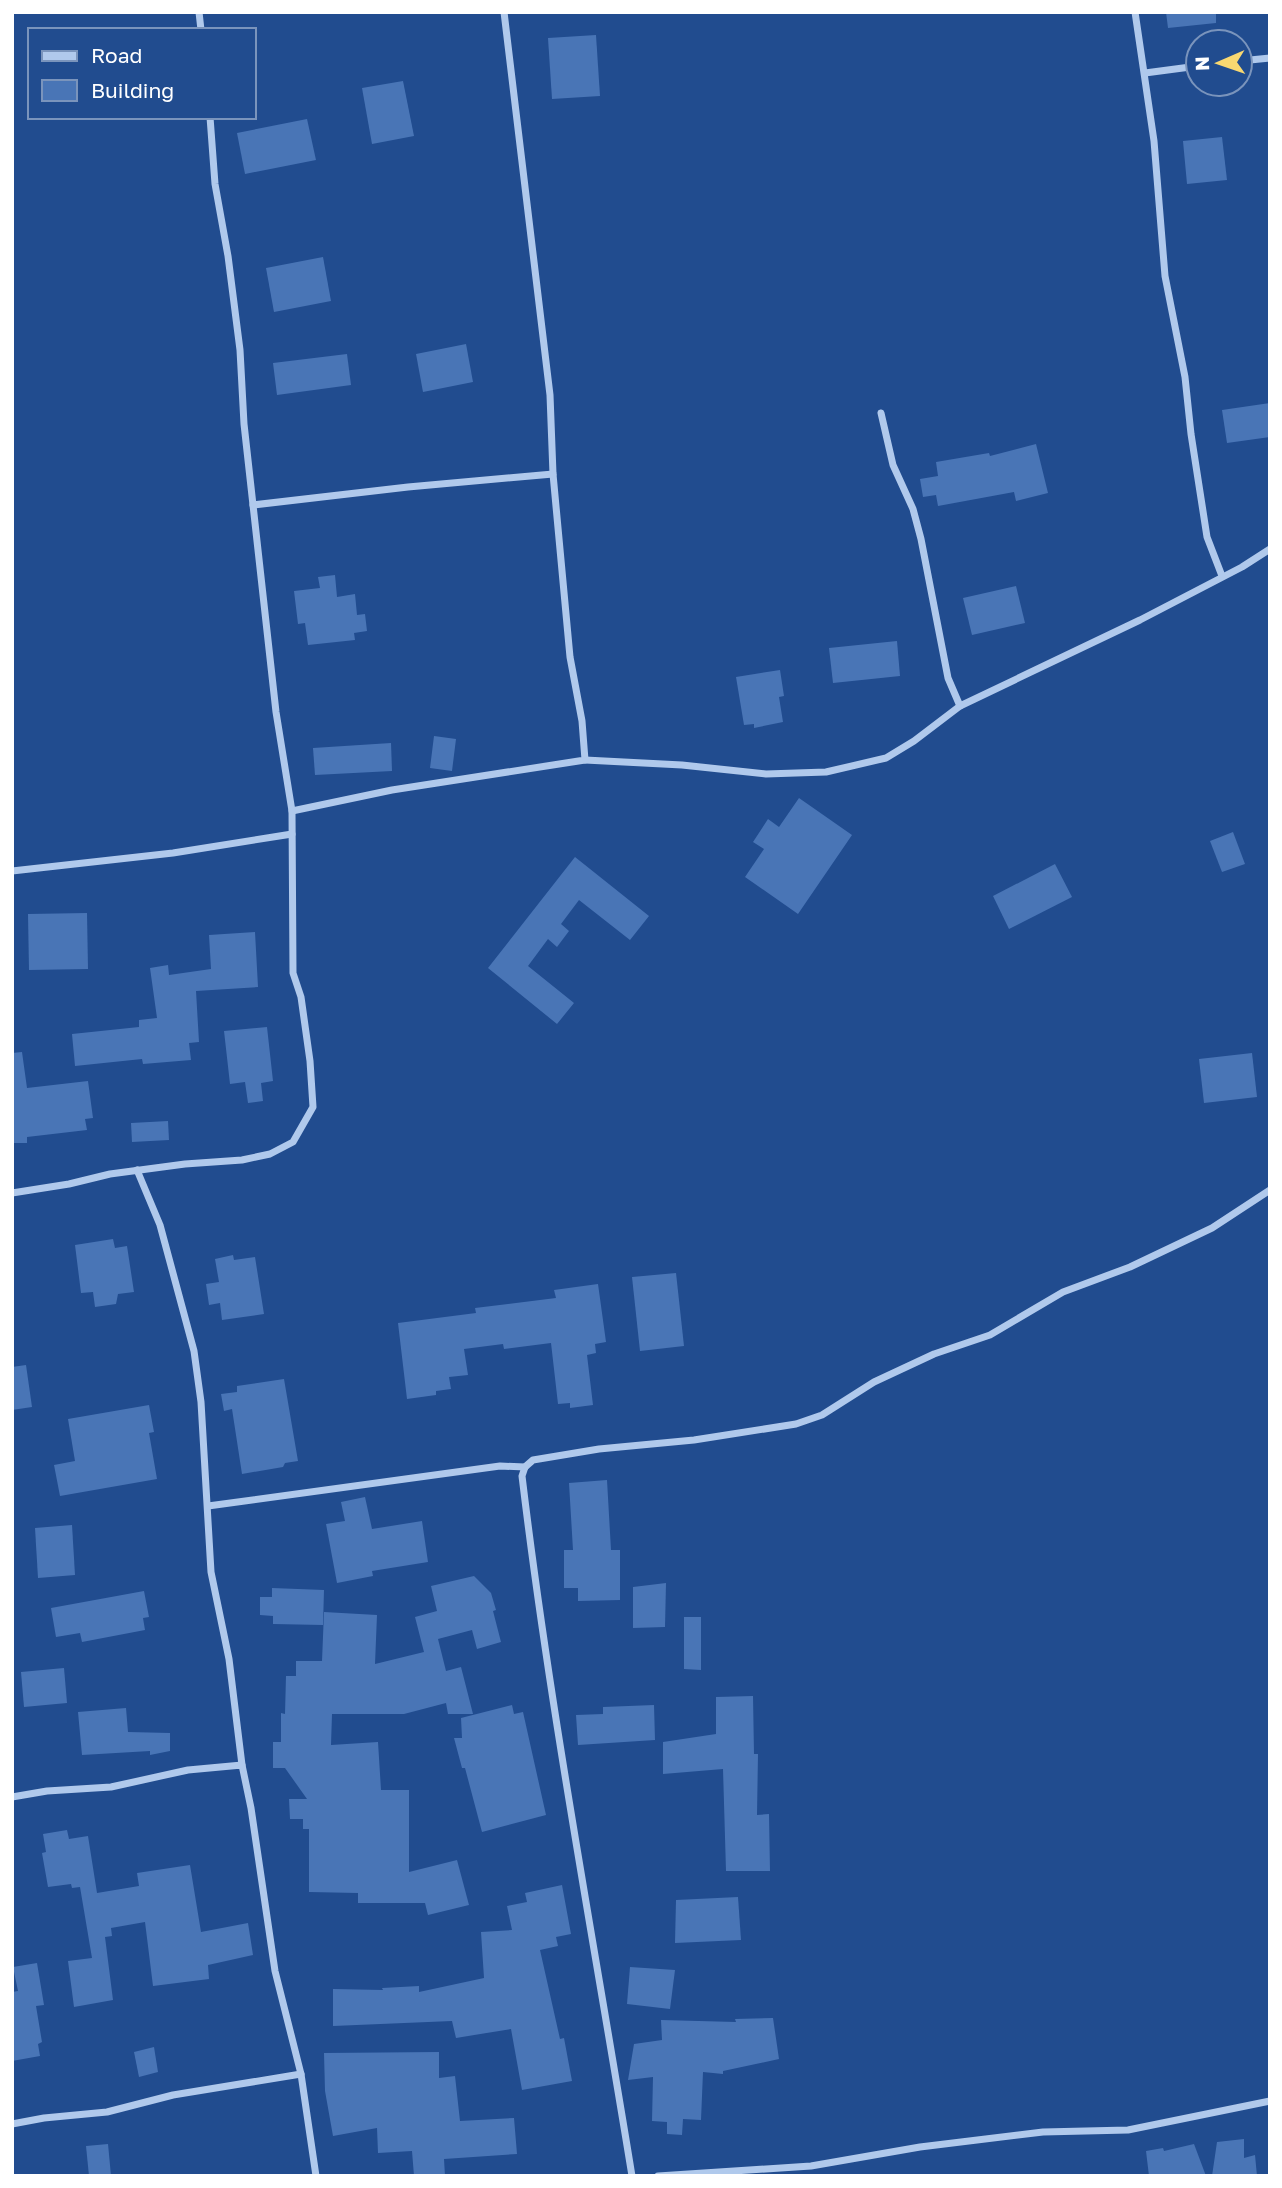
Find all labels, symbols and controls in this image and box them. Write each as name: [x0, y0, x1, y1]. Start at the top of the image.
legend: [28, 28, 256, 119]
north arrow: [1184, 28, 1254, 98]
text: Road: [91, 42, 142, 68]
text: N: [1190, 56, 1213, 71]
text: Building: [91, 77, 174, 103]

